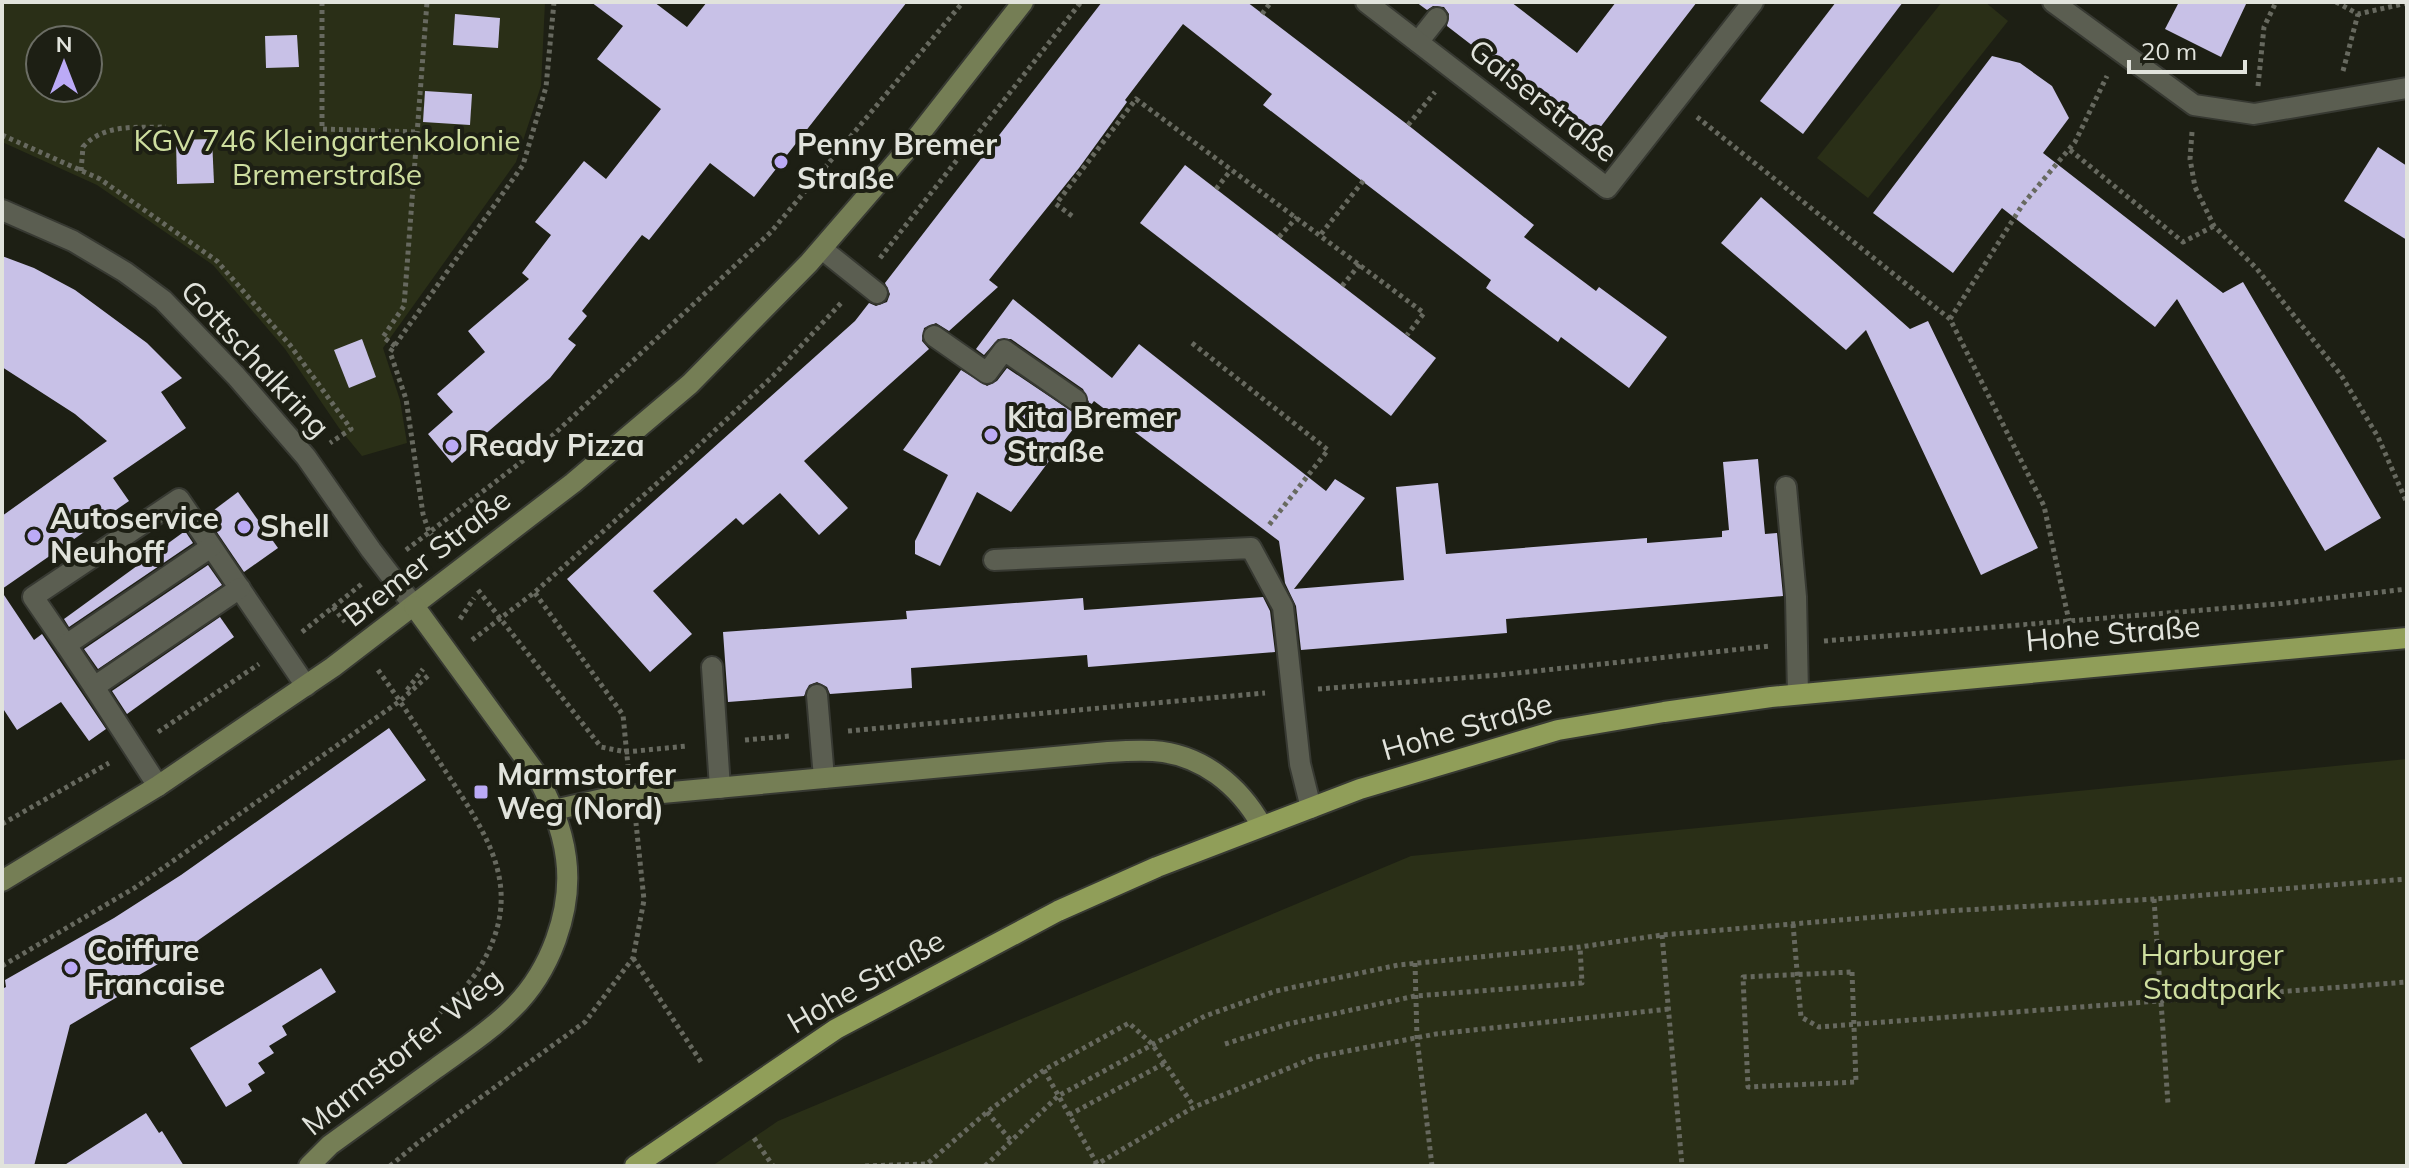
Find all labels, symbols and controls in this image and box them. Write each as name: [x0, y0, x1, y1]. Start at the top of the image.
north arrow: [24, 24, 104, 104]
scale bar: [2129, 24, 2245, 74]
text: N: [56, 30, 72, 58]
street label: Gaiserstraße: [1462, 30, 1626, 170]
text: 20 m: [2141, 36, 2197, 66]
park label: KGV 746 Kleingartenkolonie Bremerstraße: [133, 121, 521, 193]
place label: Penny Bremer Straße: [797, 125, 997, 197]
marker: Penny Bremer Straße: [772, 153, 790, 171]
street label: Gottschalkring: [173, 272, 338, 445]
place label: Kita Bremer Straße: [1007, 398, 1177, 470]
place label: Ready Pizza: [468, 426, 645, 464]
marker: Kita Bremer Straße: [982, 426, 1000, 444]
marker: Ready Pizza: [443, 437, 461, 455]
street label: Bremer Straße: [335, 480, 518, 634]
place label: Autoservice Neuhoff: [50, 499, 219, 571]
place label: Shell: [260, 507, 330, 545]
marker: Shell: [235, 518, 253, 536]
marker: Autoservice Neuhoff: [25, 527, 43, 545]
street label: Hohe Straße: [2024, 606, 2202, 660]
street label: Hohe Straße: [1377, 684, 1556, 768]
place label: Marmstorfer Weg (Nord): [497, 755, 676, 827]
marker: Marmstorfer Weg (Nord): [472, 783, 490, 801]
street label: Hohe Straße: [780, 921, 951, 1041]
place label: Coiffure Francaise: [87, 931, 225, 1003]
park label: Harburger Stadtpark: [2140, 935, 2284, 1007]
marker: Coiffure Francaise: [62, 959, 80, 977]
street label: Marmstorfer Weg: [294, 959, 509, 1143]

